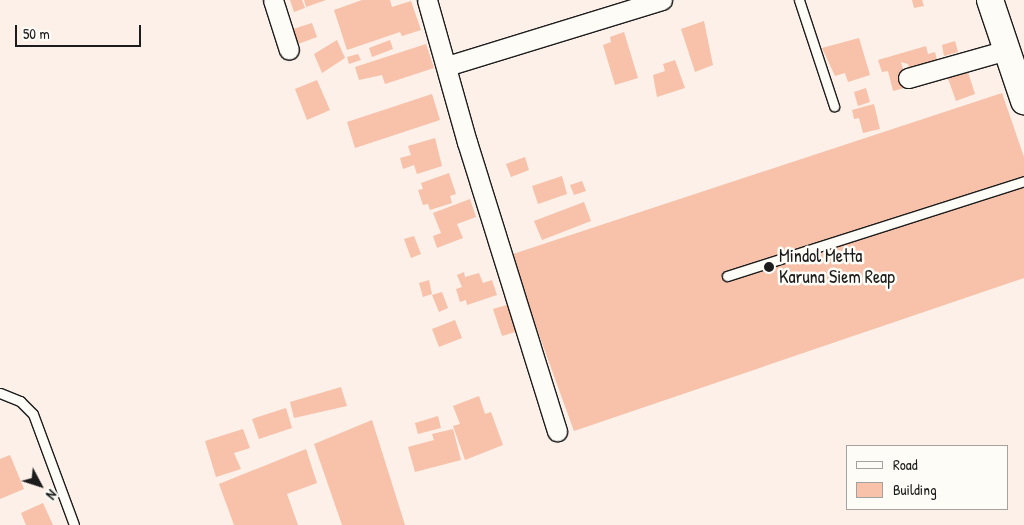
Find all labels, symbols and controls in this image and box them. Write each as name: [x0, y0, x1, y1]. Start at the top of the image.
scale bar: [18, 15, 144, 47]
text: 50 m: [23, 23, 50, 44]
place label: Mindol Metta Karuna Siem Reap: [779, 246, 895, 288]
marker: Mindol Metta Karuna Siem Reap: [763, 261, 775, 273]
legend: [846, 445, 1009, 510]
text: Road: [893, 454, 918, 475]
north arrow: [15, 460, 65, 510]
text: Building: [893, 479, 937, 500]
text: N: [42, 486, 62, 504]

